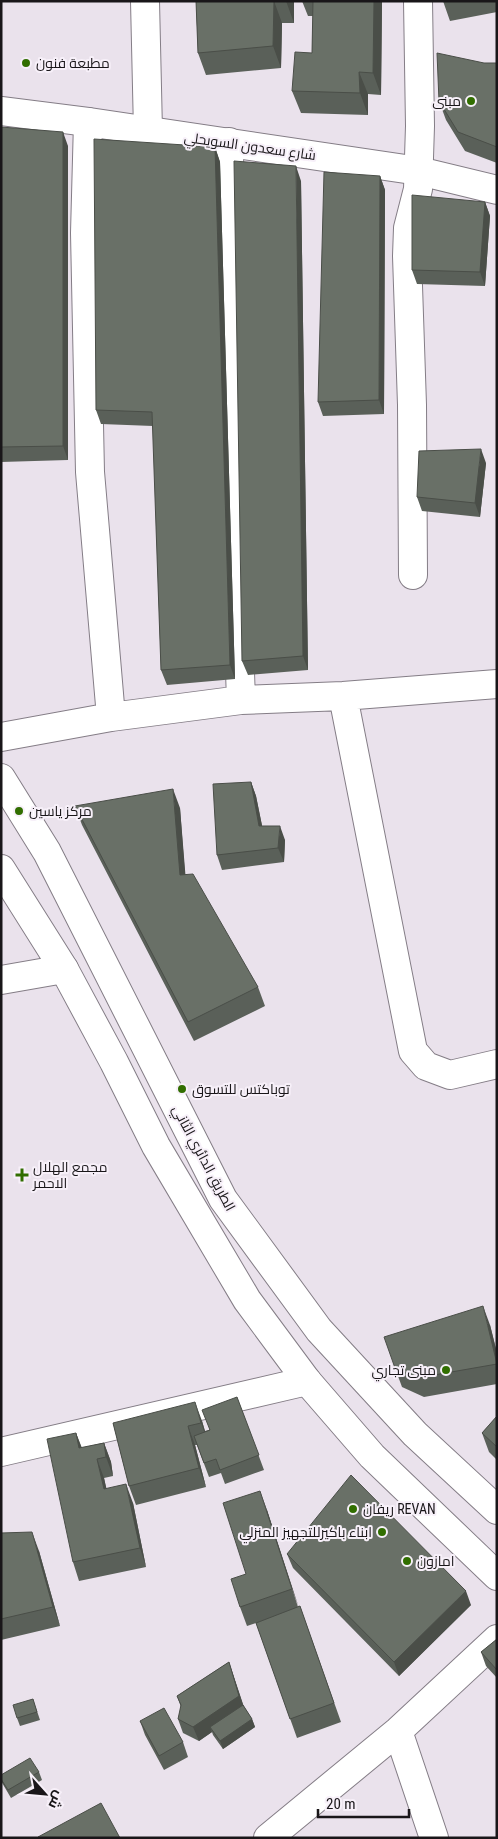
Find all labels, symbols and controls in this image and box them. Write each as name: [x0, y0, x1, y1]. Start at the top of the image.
place label: مطبعة فنون: [36, 55, 110, 71]
marker: مطبعة فنون: [20, 57, 32, 69]
place label: مبنى: [432, 93, 461, 109]
marker: مبنى: [465, 95, 477, 107]
street label: شارع سعدون السويحلي: [182, 129, 317, 167]
place label: مركز ياسين: [29, 803, 92, 819]
marker: مركز ياسين: [13, 805, 25, 817]
place label: توباكتس للتسوق: [192, 1081, 290, 1098]
marker: توباكتس للتسوق: [176, 1083, 188, 1095]
street label: الطريق الدائري الثاني: [166, 1102, 239, 1215]
place label: مجمع الهلال الاحمر: [32, 1159, 108, 1191]
marker: مجمع الهلال الاحمر: [15, 1168, 29, 1182]
place label: مبنى تجاري: [372, 1362, 436, 1382]
marker: مبنى تجاري: [440, 1364, 452, 1376]
place label: ريفان REVAN: [363, 1501, 436, 1517]
marker: ريفان REVAN: [347, 1503, 359, 1515]
place label: ابناء باكيرللتجهيز المنزلي: [239, 1524, 372, 1544]
marker: ابناء باكيرللتجهيز المنزلي: [376, 1526, 388, 1538]
place label: امازون: [417, 1553, 455, 1569]
marker: امازون: [401, 1555, 413, 1567]
north arrow: [20, 1769, 70, 1819]
scale bar: [318, 1786, 409, 1818]
text: ش: [44, 1788, 68, 1812]
text: 20 m: [326, 1795, 356, 1813]

